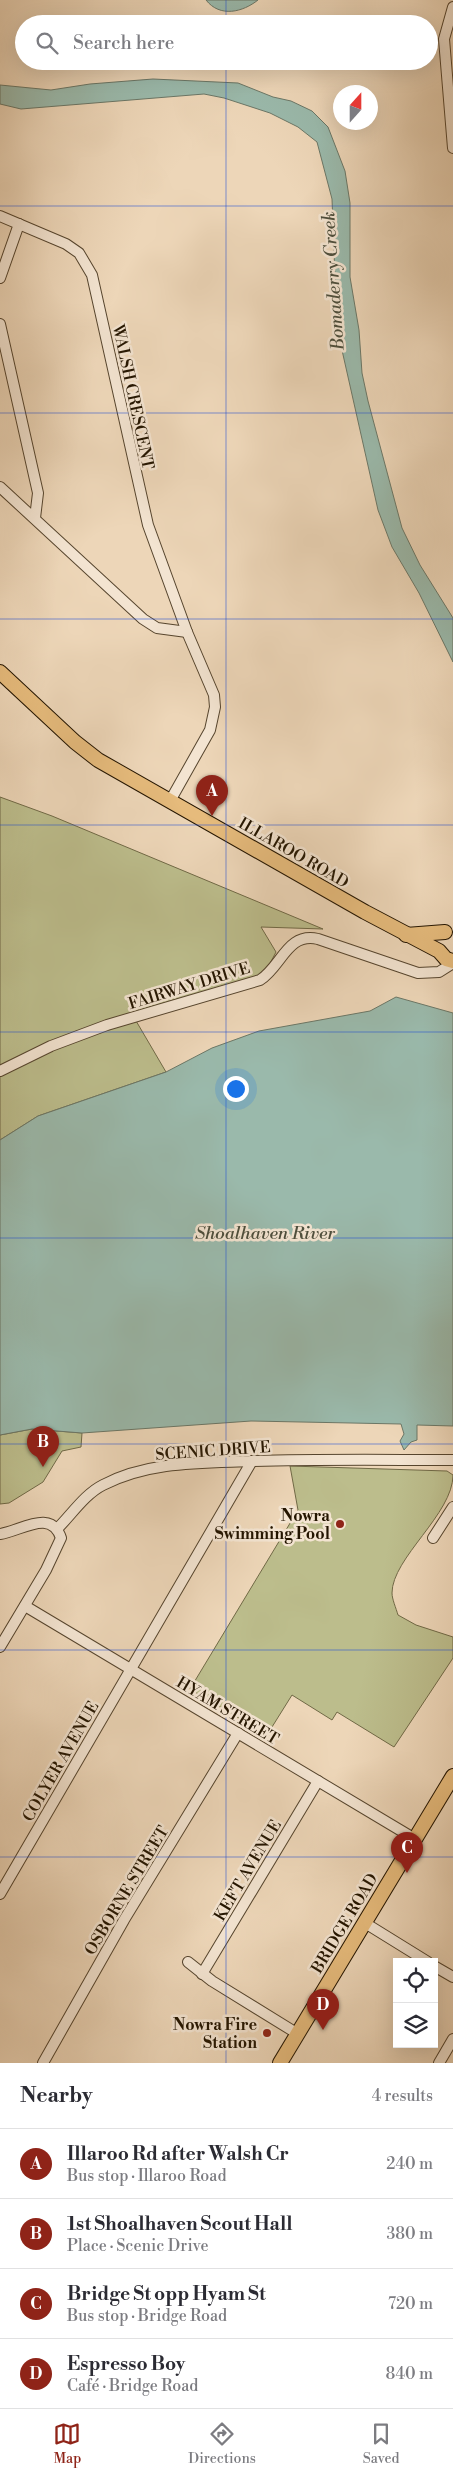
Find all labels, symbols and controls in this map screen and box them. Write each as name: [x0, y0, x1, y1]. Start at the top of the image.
search box: [15, 15, 438, 70]
icon: search: [33, 29, 61, 57]
text: Search here: [73, 31, 174, 55]
north arrow: [333, 85, 378, 130]
water label: Bomaderry Creek: [317, 211, 350, 352]
street label: WALSH CRESCENT: [108, 322, 158, 471]
pin: A: [196, 775, 228, 816]
street label: ILLAROO ROAD: [235, 813, 352, 893]
street label: FAIRWAY DRIVE: [126, 958, 253, 1014]
your location: [223, 1076, 249, 1102]
water label: Shoalhaven River: [195, 1222, 335, 1245]
pin: B: [27, 1426, 59, 1467]
street label: SCENIC DRIVE: [155, 1437, 271, 1465]
place label: Nowra Swimming Pool: [215, 1506, 331, 1544]
marker: Nowra Swimming Pool: [334, 1518, 346, 1530]
street label: HYAM STREET: [173, 1672, 282, 1749]
street label: COLYER AVENUE: [18, 1698, 103, 1825]
street label: KEFT AVENUE: [210, 1816, 286, 1925]
street label: OSBORNE STREET: [80, 1822, 173, 1959]
pin: C: [391, 1832, 423, 1873]
street label: BRIDGE ROAD: [307, 1870, 383, 1978]
map controls: [393, 1958, 438, 2048]
button: locate: [393, 1958, 438, 2003]
pin: D: [307, 1989, 339, 2030]
button: layers: [393, 2003, 438, 2048]
place label: Nowra Fire Station: [173, 2015, 257, 2053]
marker: Nowra Fire Station: [261, 2027, 273, 2039]
text: Nearby: [20, 2083, 93, 2109]
text: 4 results: [372, 2086, 433, 2106]
text: Illaroo Rd after Walsh Cr: [67, 2142, 289, 2166]
text: A: [30, 2154, 42, 2174]
text: 240 m: [386, 2154, 433, 2174]
text: Bus stop · Illaroo Road: [67, 2166, 227, 2186]
text: 1st Shoalhaven Scout Hall: [67, 2212, 292, 2236]
text: B: [30, 2224, 42, 2244]
text: 380 m: [386, 2224, 433, 2244]
text: Place · Scenic Drive: [67, 2236, 208, 2256]
text: Bridge St opp Hyam St: [67, 2282, 266, 2306]
text: C: [30, 2294, 42, 2314]
text: 720 m: [388, 2294, 433, 2314]
text: Bus stop · Bridge Road: [67, 2306, 227, 2326]
text: Espresso Boy: [67, 2352, 185, 2376]
text: D: [30, 2364, 42, 2384]
text: 840 m: [385, 2364, 433, 2384]
text: Café · Bridge Road: [67, 2376, 198, 2396]
tab: Map: [53, 2420, 81, 2468]
tab: Directions: [188, 2420, 256, 2468]
tab: Saved: [363, 2420, 400, 2468]

